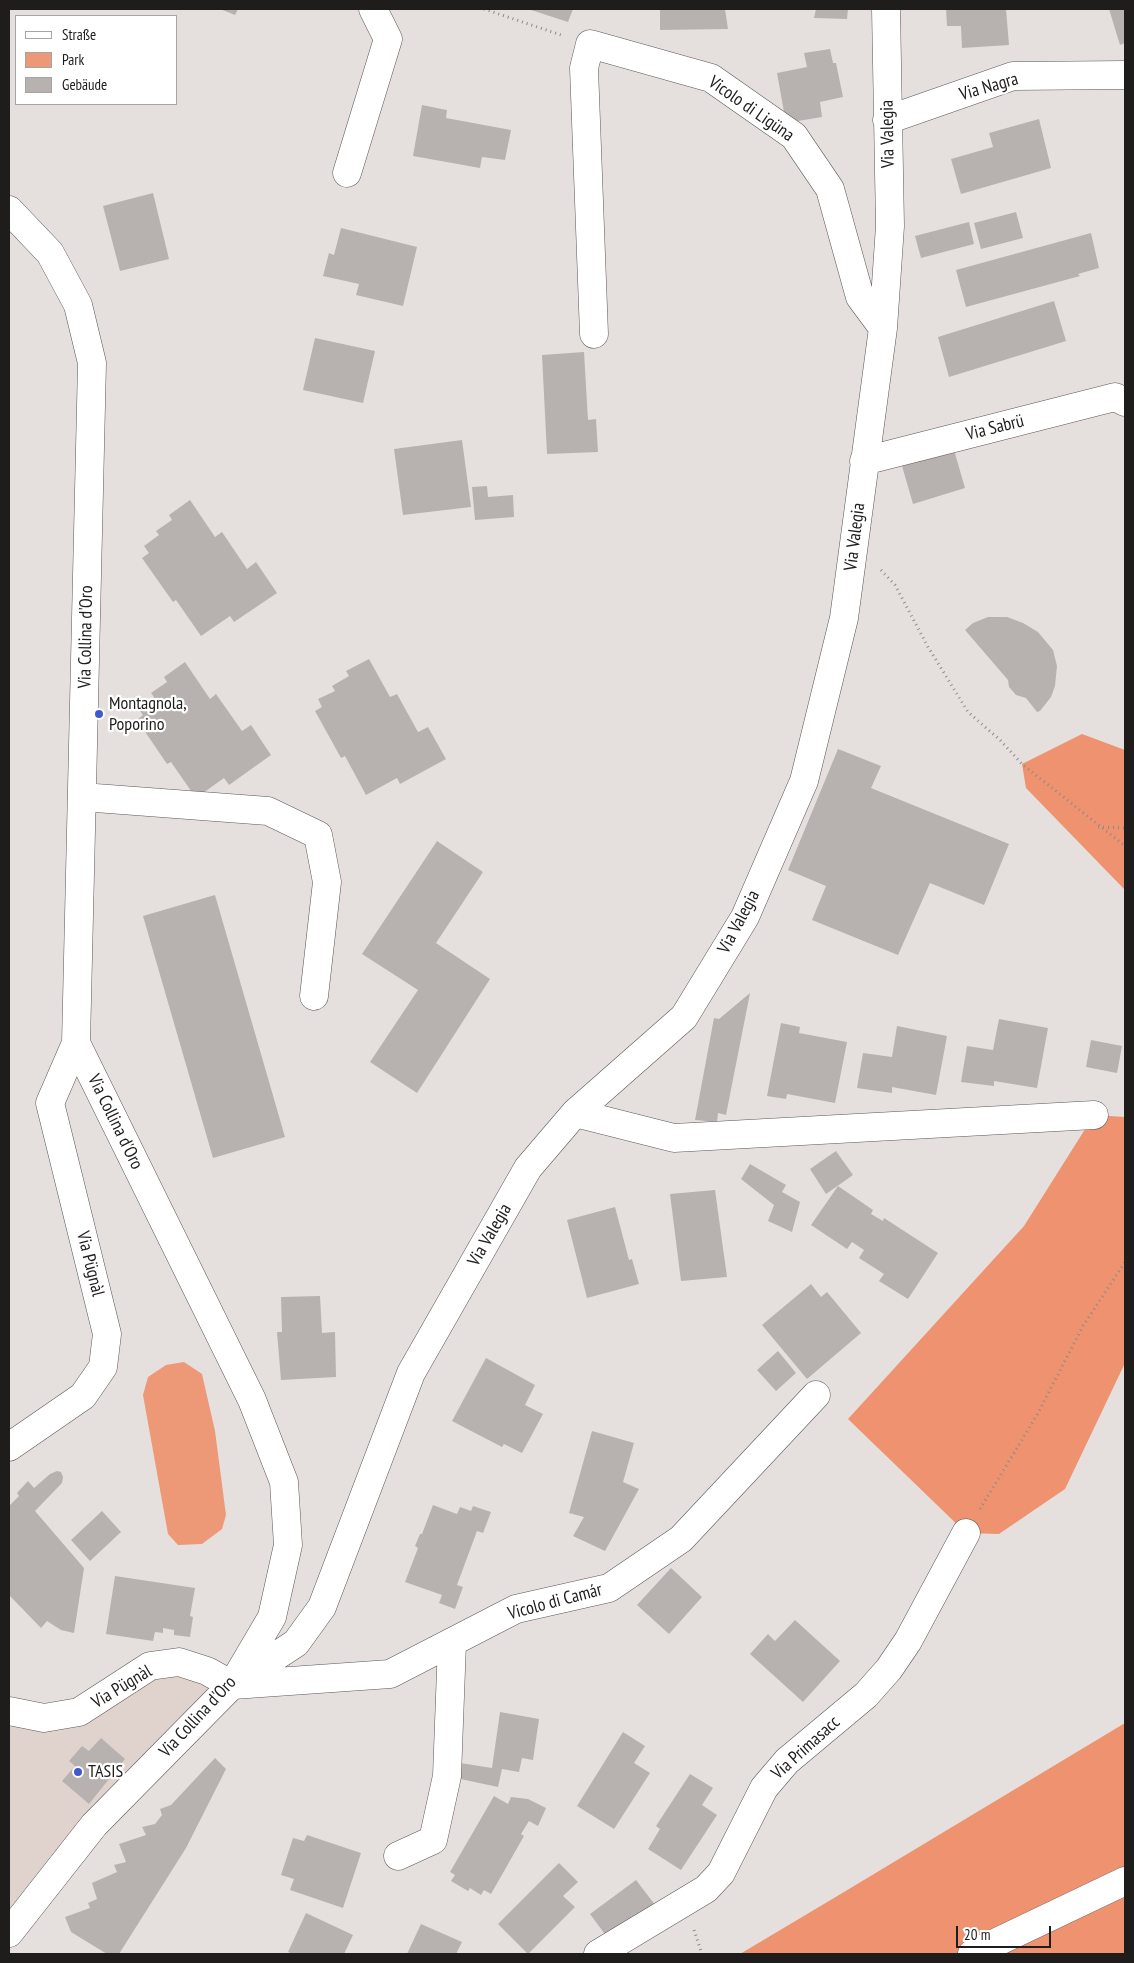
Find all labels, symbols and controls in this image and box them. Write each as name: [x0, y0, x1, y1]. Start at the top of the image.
legend: [15, 15, 178, 105]
text: Straße: [62, 25, 96, 44]
text: Park: [62, 50, 84, 69]
street label: Via Nagra: [957, 68, 1021, 106]
street label: Vicolo di Ligüna: [704, 72, 798, 146]
text: Gebäude: [62, 75, 107, 94]
street label: Via Valegia: [877, 100, 899, 168]
street label: Via Sabrü: [964, 410, 1026, 446]
street label: Via Valegia: [840, 502, 870, 572]
street label: Via Collina d'Oro: [74, 585, 98, 689]
place label: Montagnola, Poporino: [109, 693, 186, 736]
marker: Montagnola, Poporino: [93, 708, 105, 720]
street label: Via Valegia: [713, 887, 765, 957]
street label: Via Collina d'Oro: [83, 1071, 147, 1173]
street label: Via Valegia: [464, 1200, 516, 1270]
street label: Via Pügnàl: [72, 1229, 108, 1299]
street label: Vicolo di Camár: [506, 1579, 604, 1625]
street label: Via Pügnàl: [88, 1661, 156, 1713]
street label: Via Collina d'Oro: [155, 1672, 241, 1762]
street label: Via Primasacc: [767, 1712, 845, 1784]
place label: TASIS: [88, 1761, 123, 1783]
marker: TASIS: [72, 1766, 84, 1778]
scale bar: [959, 1916, 1054, 1948]
text: 20 m: [964, 1925, 990, 1944]

